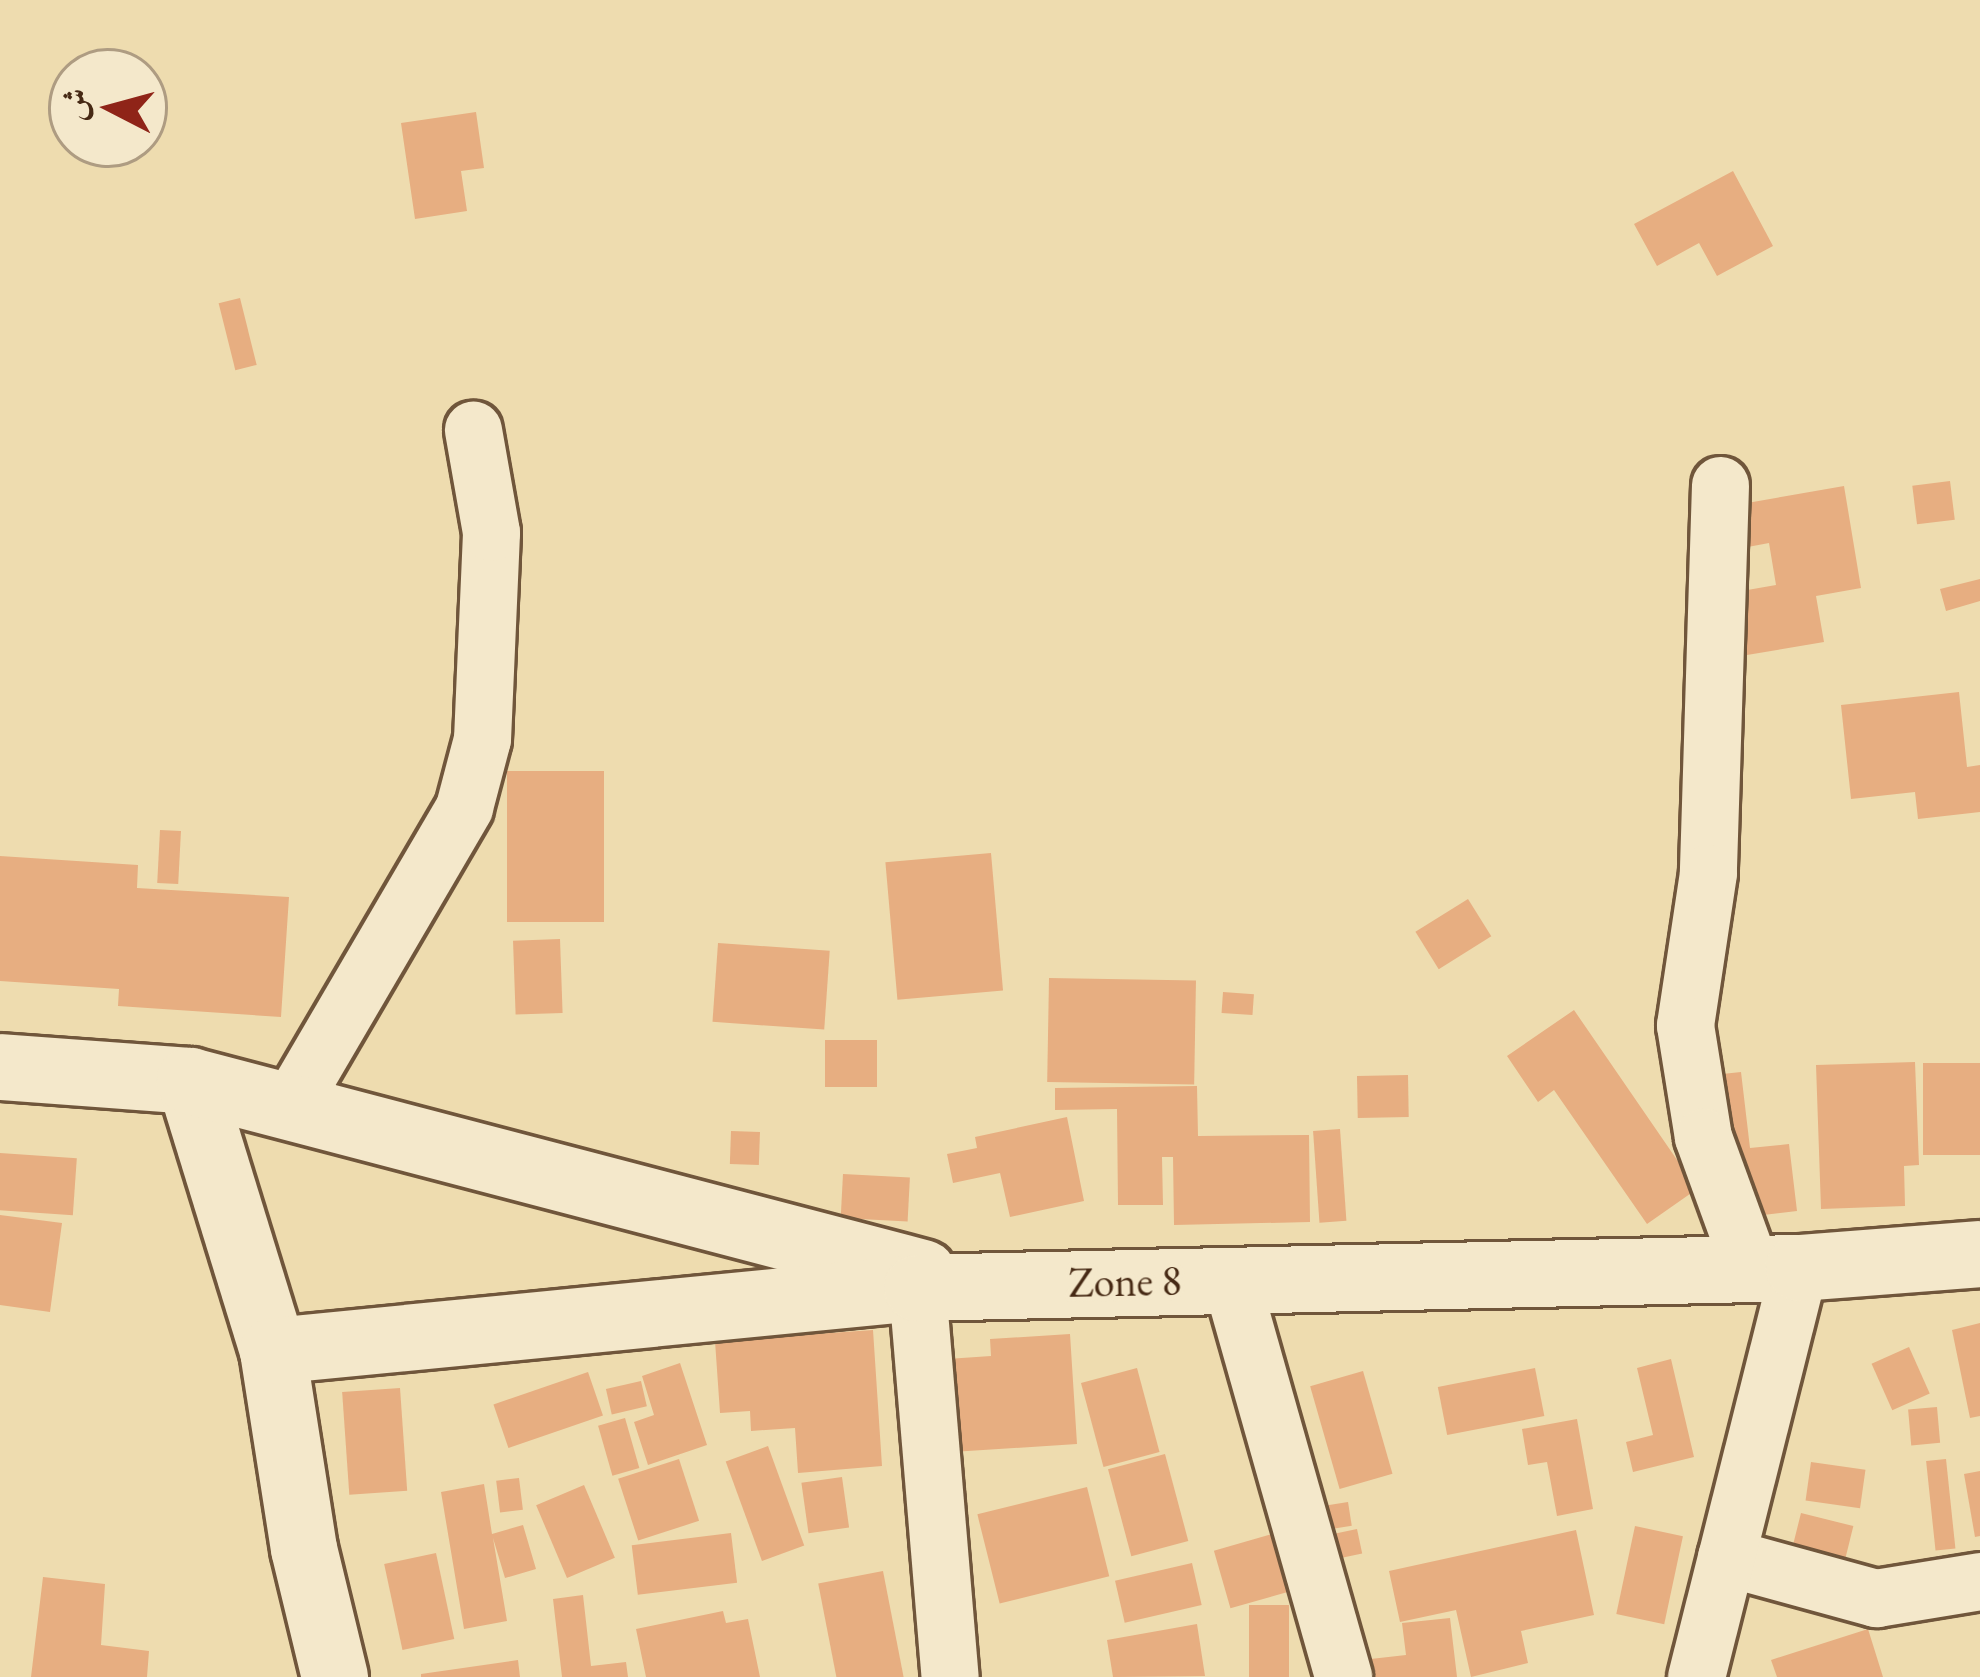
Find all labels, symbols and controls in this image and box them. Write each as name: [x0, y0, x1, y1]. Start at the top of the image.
north arrow: [48, 48, 168, 168]
text: ش: [52, 86, 98, 123]
street label: Zone 8: [1068, 1256, 1182, 1308]

